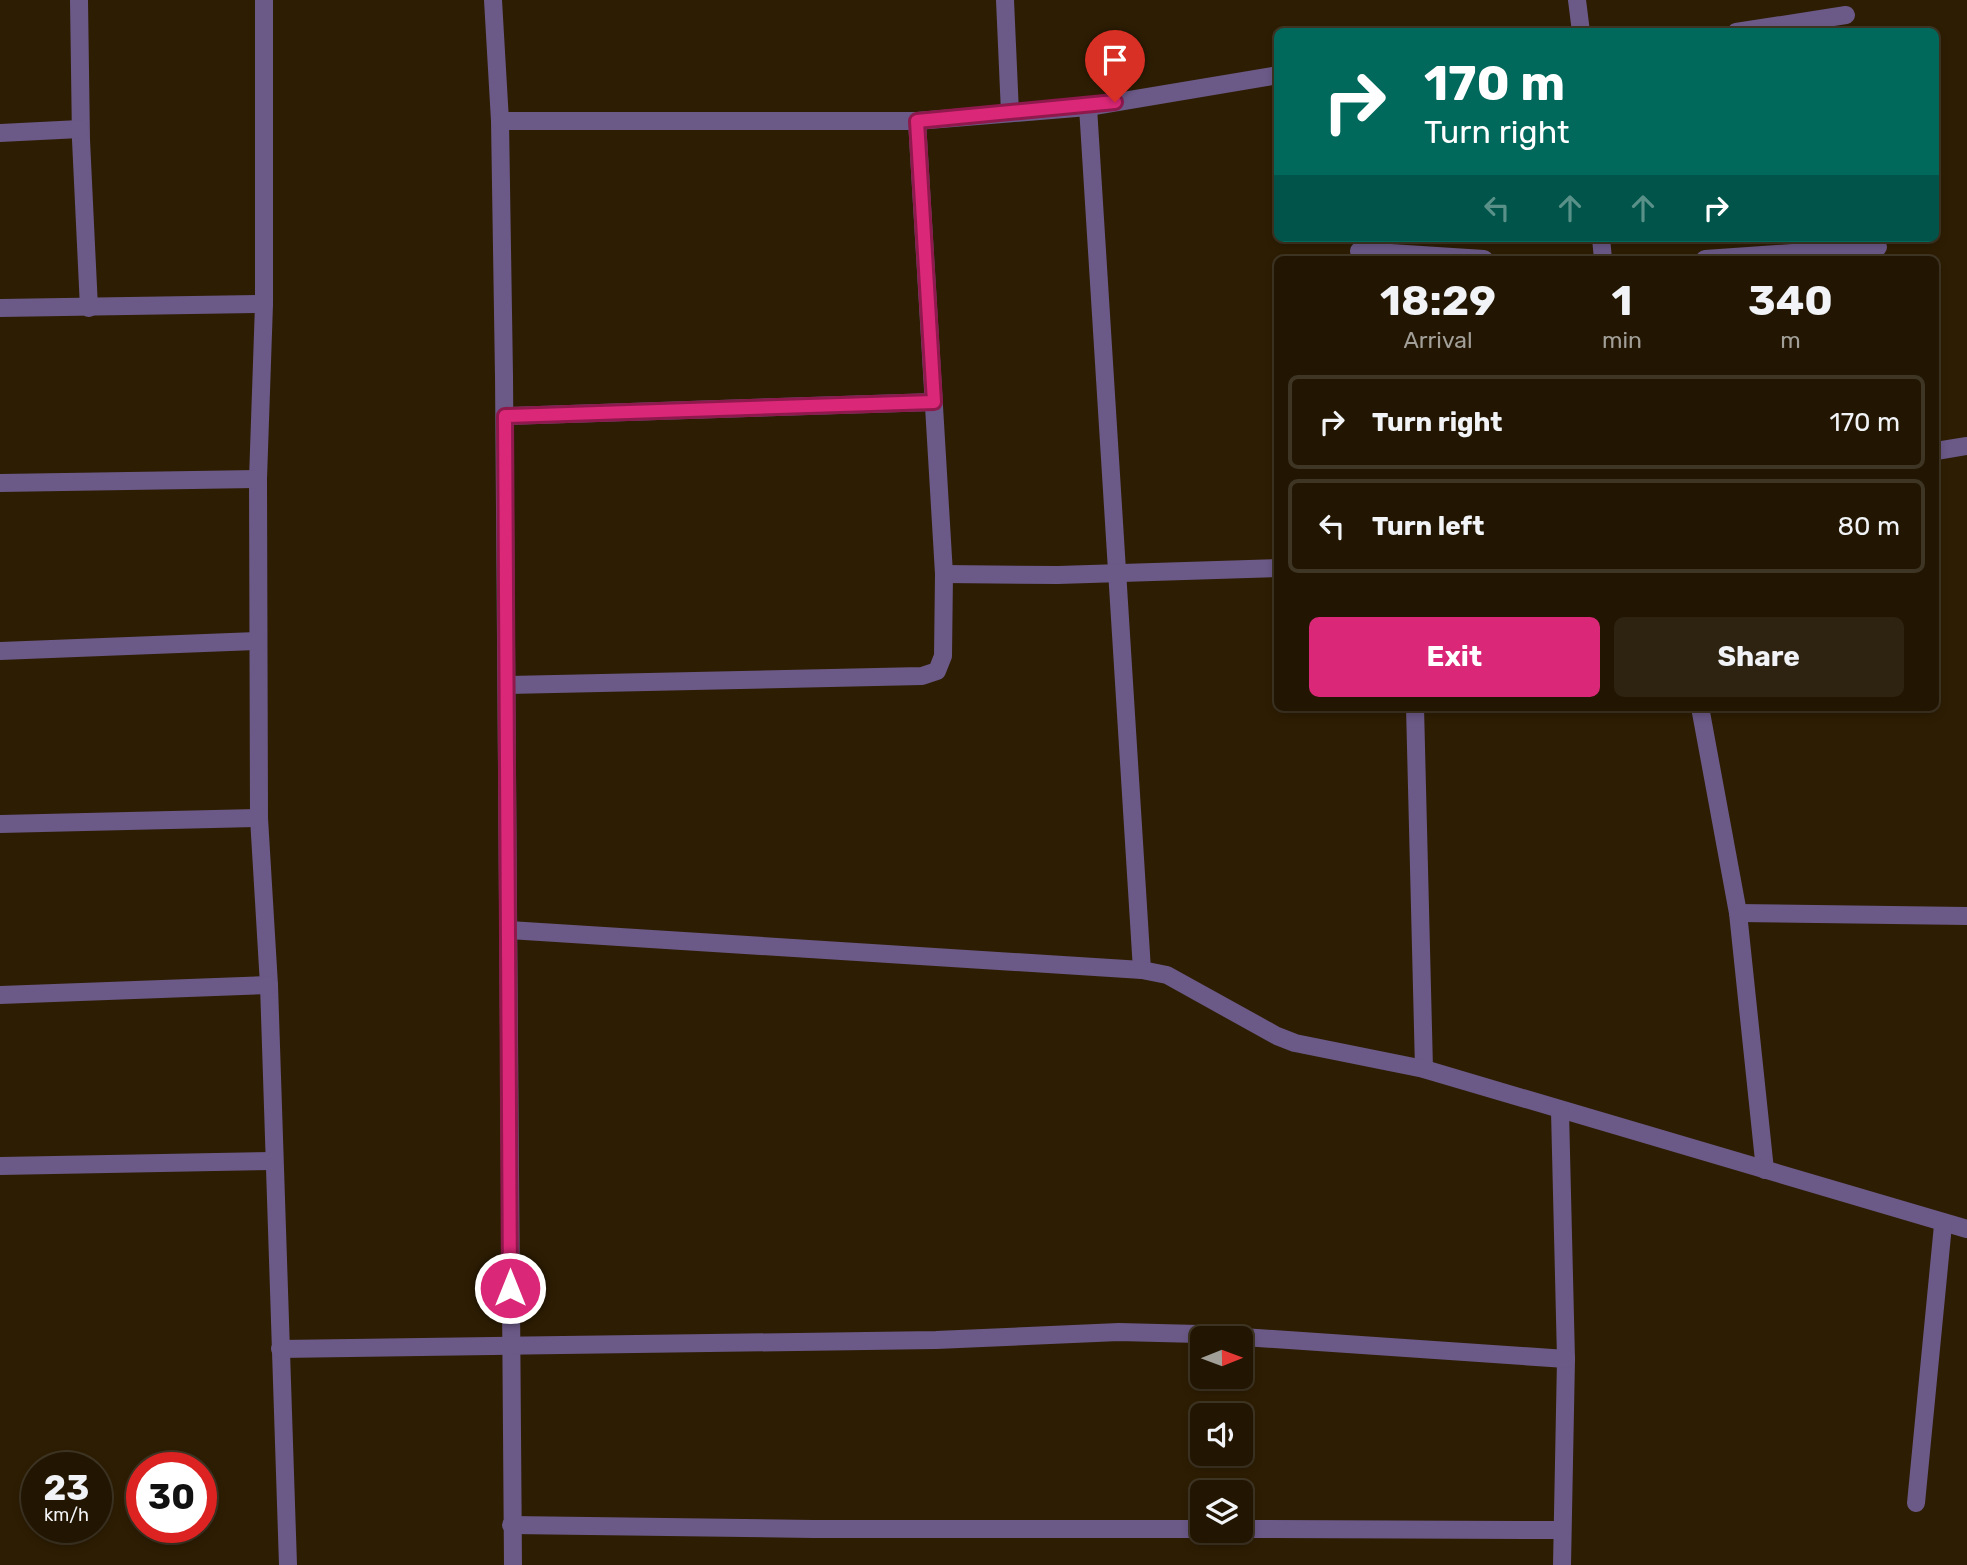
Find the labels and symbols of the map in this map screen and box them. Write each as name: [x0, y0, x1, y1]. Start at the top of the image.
pin: [1085, 30, 1145, 102]
position arrow: [473, 1251, 547, 1325]
north arrow: [1190, 1326, 1253, 1390]
speed limit sign: 30: [126, 1452, 217, 1543]

